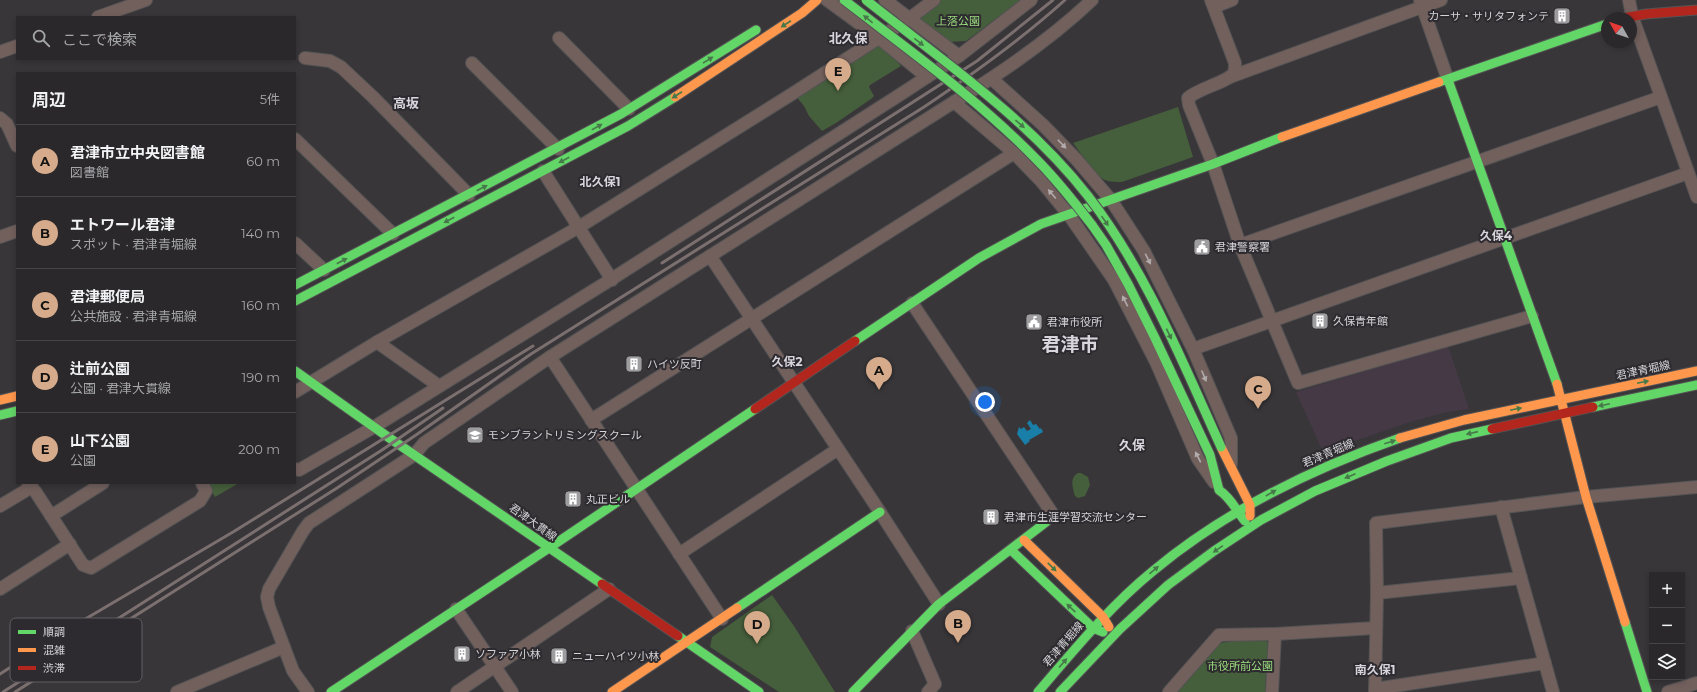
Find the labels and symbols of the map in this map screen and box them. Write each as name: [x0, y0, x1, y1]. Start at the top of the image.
building icon: カーサ・サリタフォンテ: [1552, 6, 1572, 26]
place label: カーサ・サリタフォンテ: [1428, 9, 1549, 23]
north arrow: [1601, 12, 1637, 48]
park label: 上落公園: [936, 14, 980, 28]
one-way arrow: [863, 15, 874, 24]
one-way arrow: [781, 20, 791, 28]
district label: 北久保: [828, 30, 868, 46]
one-way arrow: [913, 37, 924, 46]
one-way arrow: [702, 56, 714, 63]
pin: E: [825, 58, 851, 91]
one-way arrow: [672, 91, 682, 99]
district label: 高坂: [393, 95, 419, 111]
one-way arrow: [1014, 119, 1025, 128]
one-way arrow: [591, 124, 603, 131]
one-way arrow: [1057, 139, 1066, 149]
one-way arrow: [559, 157, 570, 163]
district label: 北久保1: [580, 174, 620, 189]
one-way arrow: [476, 185, 488, 191]
one-way arrow: [1048, 189, 1057, 199]
one-way arrow: [1101, 216, 1109, 226]
one-way arrow: [443, 217, 455, 223]
district label: 久保4: [1480, 228, 1513, 243]
public building icon: 君津警察署: [1192, 237, 1212, 257]
place label: 君津警察署: [1215, 240, 1270, 254]
one-way arrow: [1145, 253, 1151, 264]
one-way arrow: [336, 257, 348, 264]
one-way arrow: [1122, 295, 1128, 307]
building icon: 久保青年館: [1310, 311, 1330, 331]
public building icon: 君津市役所: [1024, 312, 1044, 332]
place label: 久保青年館: [1333, 314, 1388, 328]
place label: 君津市役所: [1047, 315, 1103, 329]
one-way arrow: [1166, 328, 1172, 340]
district label: 君津市: [1041, 333, 1099, 356]
building icon: ハイツ反町: [624, 354, 644, 374]
district label: 久保2: [771, 354, 803, 369]
place label: ハイツ反町: [647, 357, 702, 371]
pin: A: [866, 357, 892, 390]
street label: 君津青堀線: [1615, 357, 1671, 383]
one-way arrow: [1202, 370, 1208, 382]
pin: C: [1245, 376, 1271, 409]
one-way arrow: [1637, 379, 1650, 385]
your location: [975, 392, 995, 412]
one-way arrow: [1598, 402, 1610, 408]
one-way arrow: [1510, 406, 1522, 412]
school or university icon: モンブラントリミングスクール: [465, 425, 485, 445]
place label: モンブラントリミングスクール: [488, 428, 642, 442]
one-way arrow: [1466, 431, 1479, 437]
street label: 君津青堀線: [1300, 436, 1356, 470]
district label: 久保: [1119, 437, 1145, 453]
one-way arrow: [1385, 439, 1397, 445]
one-way arrow: [1195, 451, 1201, 463]
one-way arrow: [1344, 473, 1355, 479]
building icon: 丸正ビル: [563, 489, 583, 509]
one-way arrow: [1265, 490, 1277, 496]
place label: 丸正ビル: [586, 492, 630, 506]
street label: 君津大貫線: [506, 500, 560, 544]
building icon: 君津市生涯学習交流センター: [981, 507, 1001, 527]
place label: 君津市生涯学習交流センター: [1004, 510, 1147, 524]
one-way arrow: [1212, 545, 1223, 553]
one-way arrow: [1047, 562, 1057, 572]
one-way arrow: [1149, 565, 1159, 574]
one-way arrow: [1066, 603, 1076, 612]
pin: B: [945, 610, 971, 643]
pin: D: [744, 611, 770, 644]
legend: [10, 618, 142, 682]
street label: 君津青堀線: [1040, 619, 1086, 669]
text: 順調: [43, 625, 65, 639]
text: 混雑: [43, 643, 65, 657]
building icon: ソファア小林: [452, 644, 472, 664]
building icon: ニューハイツ小林: [549, 646, 569, 666]
place label: ソファア小林: [475, 647, 541, 661]
place label: ニューハイツ小林: [572, 649, 660, 663]
one-way arrow: [1059, 657, 1068, 668]
park label: 市役所前公園: [1207, 659, 1273, 673]
text: 渋滞: [43, 661, 65, 675]
district label: 南久保1: [1355, 662, 1395, 677]

